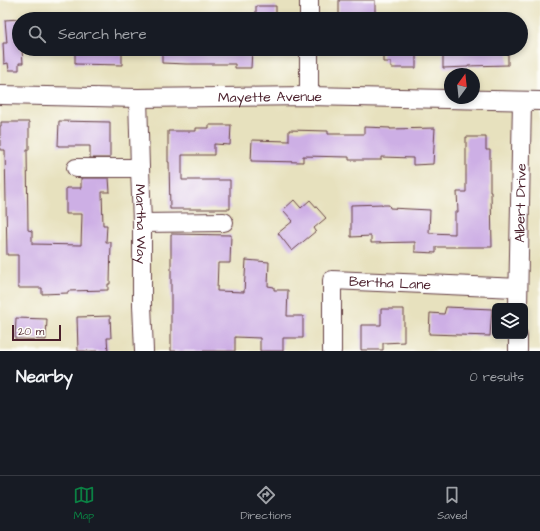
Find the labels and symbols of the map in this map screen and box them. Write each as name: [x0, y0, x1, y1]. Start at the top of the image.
north arrow: [444, 68, 480, 104]
street label: Mayette Avenue: [218, 87, 323, 108]
street label: Albert Drive: [510, 163, 532, 243]
street label: Martha Way: [130, 184, 151, 264]
street label: Bertha Lane: [349, 272, 432, 295]
scale bar: [12, 323, 61, 342]

